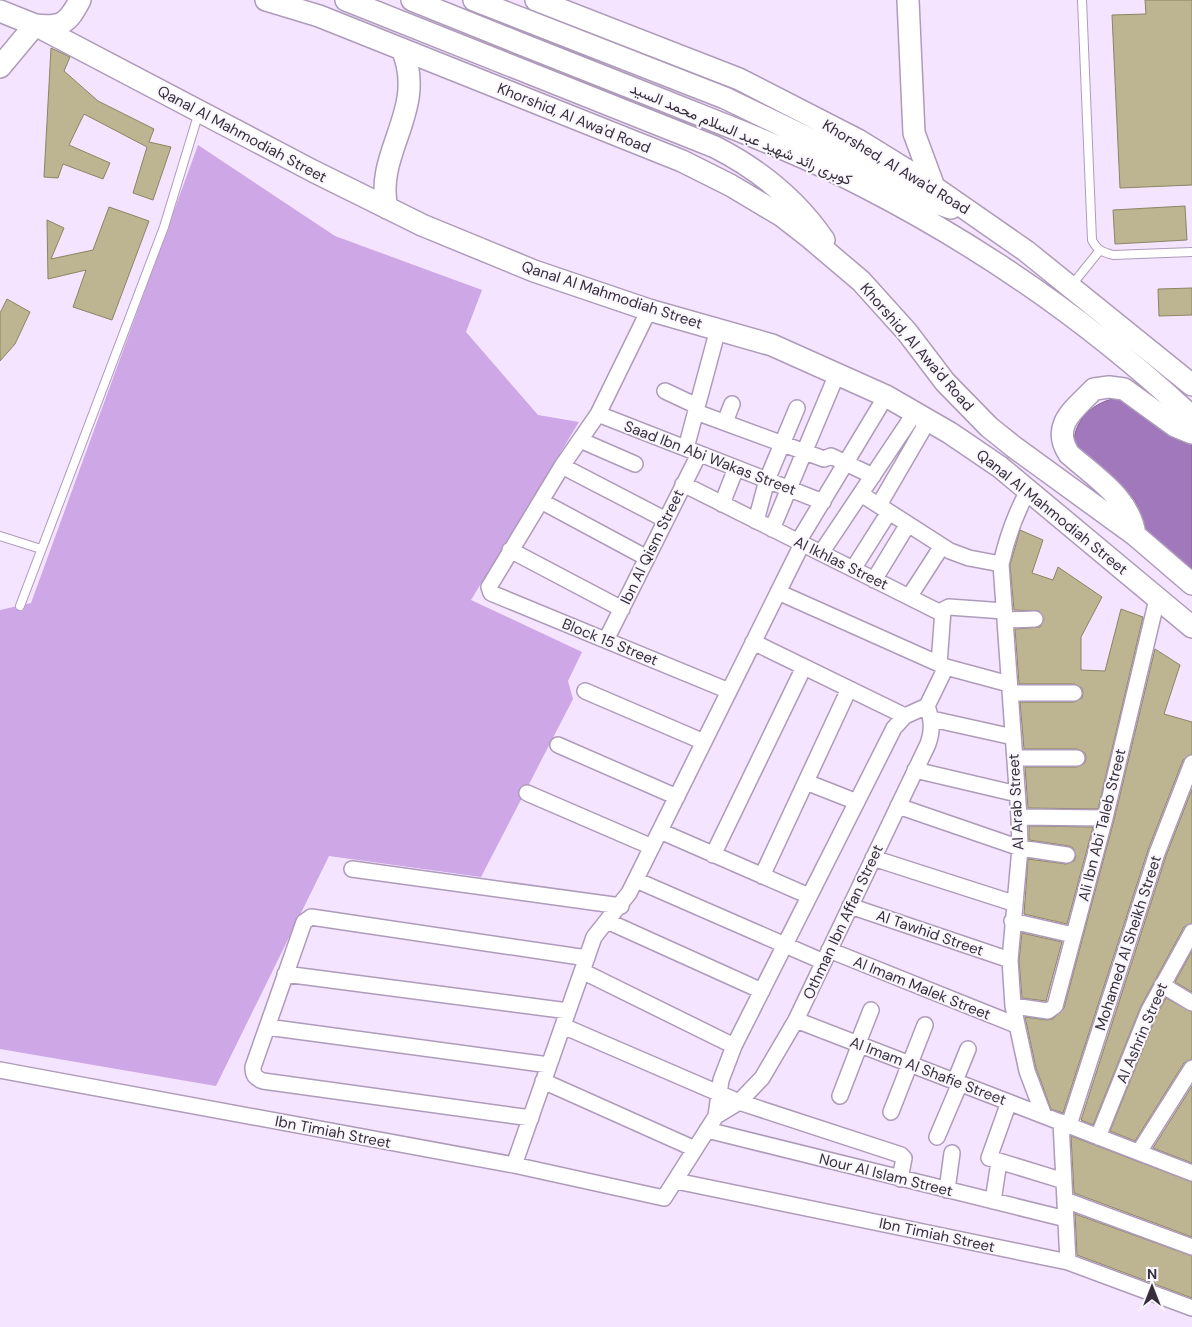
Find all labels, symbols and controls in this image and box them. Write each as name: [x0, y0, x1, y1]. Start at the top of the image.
street label: Khorshid, Al Awa'd Road: [494, 78, 654, 158]
street label: كوبرى رائد شهيد عبد السلام محمد السيد: [627, 78, 855, 190]
street label: Qanal Al Mahmodiah Street: [154, 81, 330, 187]
street label: Khorshed, Al Awa'd Road: [819, 115, 973, 219]
street label: Qanal Al Mahmodiah Street: [519, 256, 705, 334]
street label: Khorshid, Al Awa'd Road: [856, 279, 978, 415]
street label: Saad Ibn Abi Wakas Street: [621, 416, 799, 500]
street label: Qanal Al Mahmodiah Street: [972, 445, 1132, 579]
street label: Ibn Al Qism Street: [616, 486, 689, 608]
street label: Al Ikhlas Street: [791, 532, 892, 595]
street label: Block 15 Street: [559, 614, 661, 670]
street label: Ali Ibn Abi Taleb Street: [1073, 747, 1131, 903]
street label: Al Arab Street: [1003, 753, 1029, 851]
street label: Othman Ibn Affan Street: [798, 841, 888, 1003]
street label: Mohamed Al Sheikh Street: [1090, 853, 1166, 1033]
street label: Al Tawhid Street: [874, 905, 986, 961]
street label: Al Imam Malek Street: [850, 951, 994, 1025]
street label: Al Ashrin Street: [1112, 979, 1172, 1086]
street label: Al Imam Al Shafie Street: [847, 1032, 1009, 1110]
street label: Ibn Timiah Street: [273, 1111, 393, 1153]
street label: Nour Al Islam Street: [817, 1149, 955, 1201]
street label: Ibn Timiah Street: [877, 1213, 997, 1257]
north arrow: [1127, 1262, 1177, 1312]
text: N: [1147, 1265, 1157, 1283]

